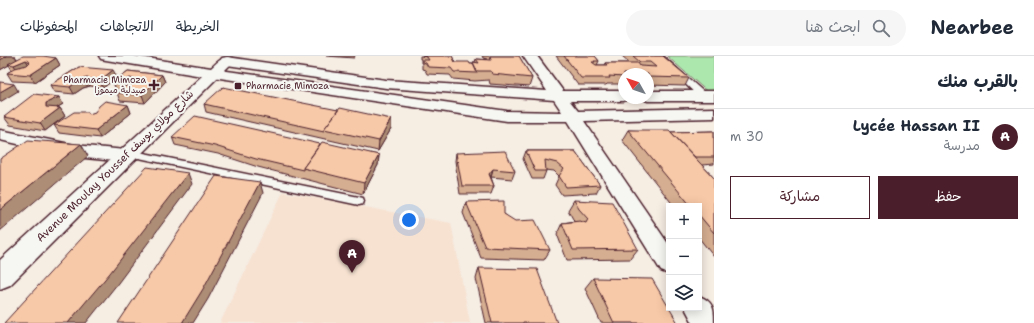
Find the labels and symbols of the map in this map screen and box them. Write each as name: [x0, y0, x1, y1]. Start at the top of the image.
north arrow: [618, 68, 654, 104]
place label: Pharmacie Mimoza صيدلية ميموزا: [63, 74, 146, 96]
marker: Pharmacie Mimoza صيدلية ميموزا: [149, 80, 159, 90]
place label: Pharmacie Mimoza: [246, 80, 329, 92]
marker: Pharmacie Mimoza: [233, 81, 243, 91]
street label: Avenue Moulay Youssef شارع مولاي يوسف: [33, 87, 198, 246]
your location: [399, 210, 419, 230]
pin: A: [339, 240, 365, 273]

